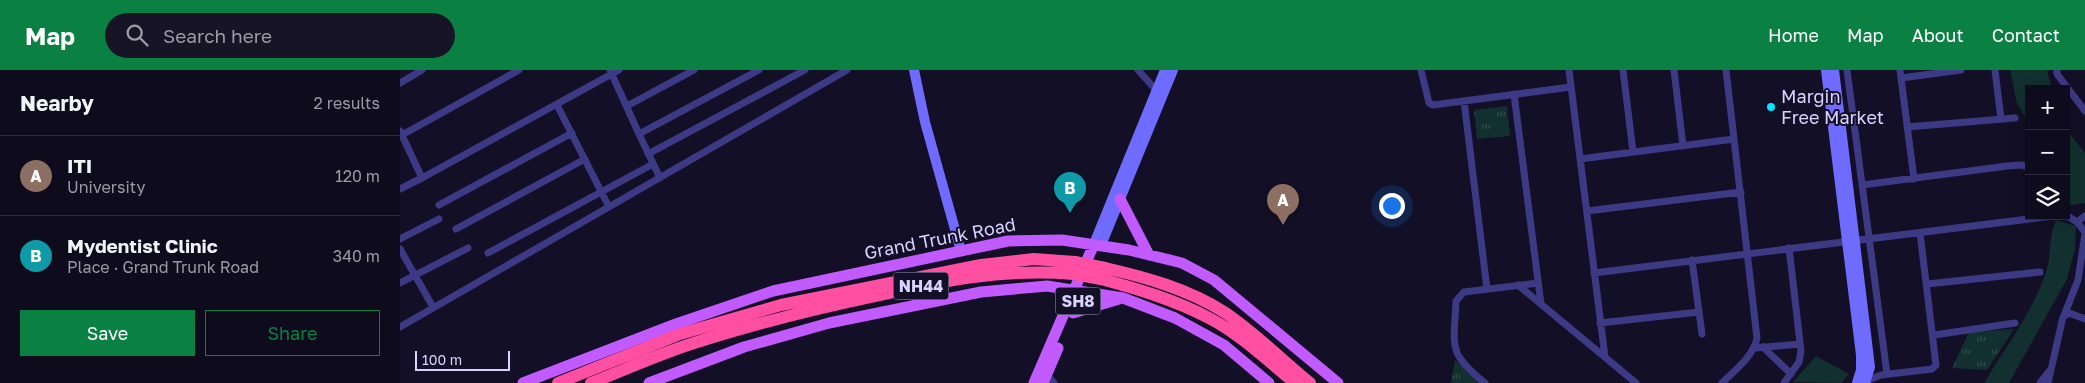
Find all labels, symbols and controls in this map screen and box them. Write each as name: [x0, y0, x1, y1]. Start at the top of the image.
search box: [105, 13, 455, 58]
text: Map: [25, 21, 75, 50]
icon: search: [123, 21, 151, 49]
text: Search here: [163, 24, 272, 47]
text: Home: [1768, 24, 1819, 46]
text: Map: [1847, 24, 1884, 46]
text: About: [1912, 24, 1964, 46]
text: Contact: [1992, 24, 2060, 46]
place label: Margin Free Market: [1781, 85, 1884, 128]
map controls: [2025, 85, 2070, 220]
button: +: [2025, 85, 2070, 130]
text: Nearby: [20, 90, 94, 116]
text: 2 results: [314, 93, 380, 113]
marker: Margin Free Market: [1765, 101, 1777, 113]
button: −: [2025, 130, 2070, 175]
text: ITI: [67, 154, 92, 177]
text: A: [30, 166, 42, 186]
text: 120 m: [335, 166, 380, 186]
pin: B: [1054, 172, 1086, 213]
button: layers: [2025, 175, 2070, 220]
text: University: [67, 177, 145, 197]
pin: A: [1267, 184, 1299, 225]
your location: [1379, 193, 1405, 219]
street label: Grand Trunk Road: [862, 213, 1017, 263]
text: Mydentist Clinic: [67, 234, 218, 257]
text: B: [30, 246, 42, 266]
text: 340 m: [333, 246, 380, 266]
text: Place · Grand Trunk Road: [67, 257, 259, 277]
road number: NH44: [894, 272, 948, 300]
road number: SH8: [1056, 288, 1100, 315]
button: Save: [20, 310, 195, 356]
button: Share: [205, 310, 380, 356]
scale bar: [415, 348, 510, 371]
text: 100 m: [422, 351, 462, 368]

